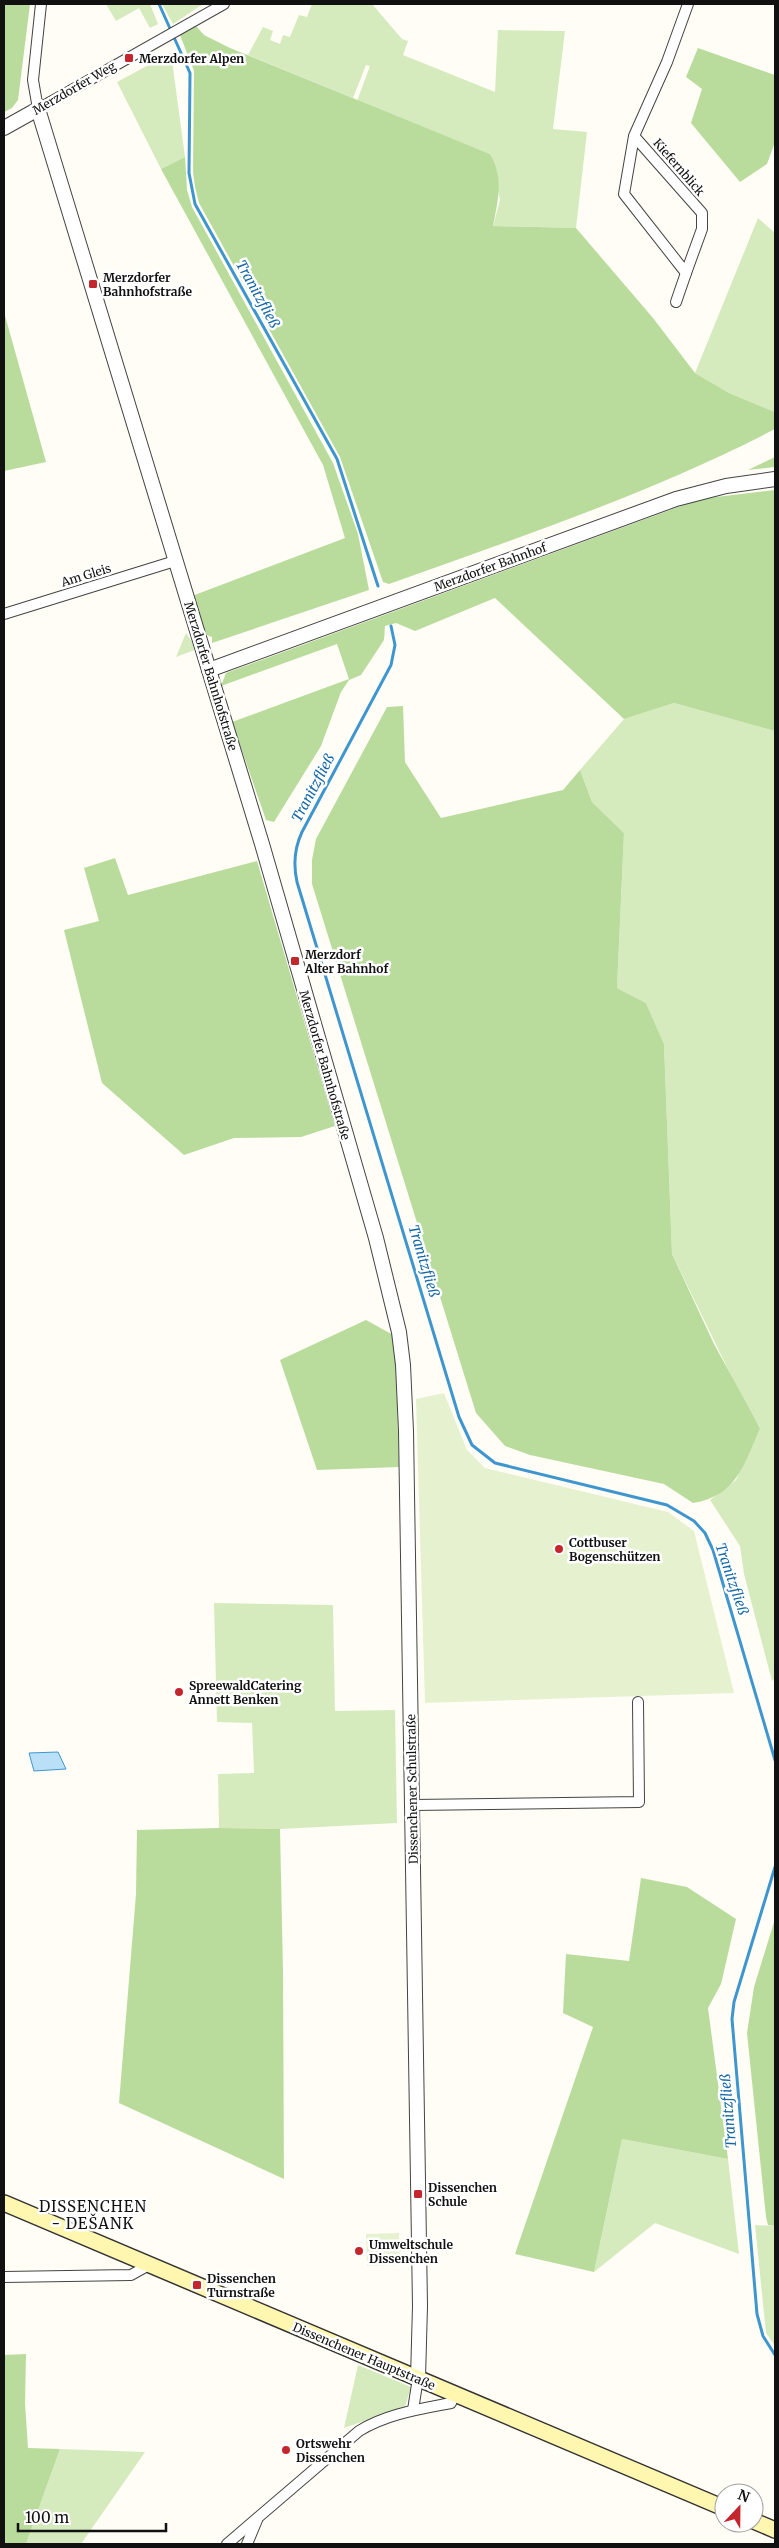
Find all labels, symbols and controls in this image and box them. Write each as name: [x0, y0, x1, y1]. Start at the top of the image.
place label: Merzdorfer Alpen: [139, 51, 244, 66]
marker: Merzdorfer Alpen: [123, 52, 135, 64]
street label: Merzdorfer Weg: [30, 58, 119, 118]
street label: Kiefernblick: [650, 135, 708, 199]
water label: Tranitzfließ: [232, 257, 284, 331]
place label: Merzdorfer Bahnhofstraße: [103, 270, 193, 299]
marker: Merzdorfer Bahnhofstraße: [87, 278, 99, 290]
street label: Merzdorfer Bahnhof: [432, 540, 549, 594]
street label: Am Gleis: [58, 560, 113, 590]
street label: Merzdorfer Bahnhofstraße: [181, 600, 241, 752]
water label: Tranitzfließ: [288, 751, 338, 825]
place label: Merzdorf Alter Bahnhof: [304, 947, 389, 976]
marker: Merzdorf Alter Bahnhof: [289, 955, 301, 967]
street label: Merzdorfer Bahnhofstraße: [296, 988, 354, 1142]
water label: Tranitzfließ: [404, 1223, 444, 1299]
place label: Cottbuser Bogenschützen: [569, 1535, 660, 1564]
water label: Tranitzfließ: [711, 1541, 753, 1617]
marker: Cottbuser Bogenschützen: [553, 1543, 565, 1555]
place label: SpreewaldCatering Annett Benken: [188, 1678, 302, 1707]
marker: SpreewaldCatering Annett Benken: [173, 1686, 185, 1698]
street label: Dissenchener Schulstraße: [403, 1714, 421, 1864]
water label: Tranitzfließ: [716, 2073, 740, 2149]
place label: Dissenchen Schule: [428, 2180, 497, 2209]
marker: Dissenchen Schule: [412, 2188, 424, 2200]
district label: DISSENCHEN - DEŠANK: [39, 2197, 147, 2233]
place label: Umweltschule Dissenchen: [369, 2237, 453, 2266]
marker: Umweltschule Dissenchen: [353, 2245, 365, 2257]
place label: Dissenchen Turnstraße: [207, 2271, 276, 2300]
marker: Dissenchen Turnstraße: [191, 2279, 203, 2291]
street label: Dissenchener Hauptstraße: [291, 2319, 437, 2393]
place label: Ortswehr Dissenchen: [296, 2436, 365, 2465]
marker: Ortswehr Dissenchen: [280, 2444, 292, 2456]
north arrow: [714, 2483, 764, 2533]
text: N: [735, 2486, 752, 2506]
scale bar: [18, 2500, 165, 2532]
text: 100 m: [25, 2508, 69, 2527]

